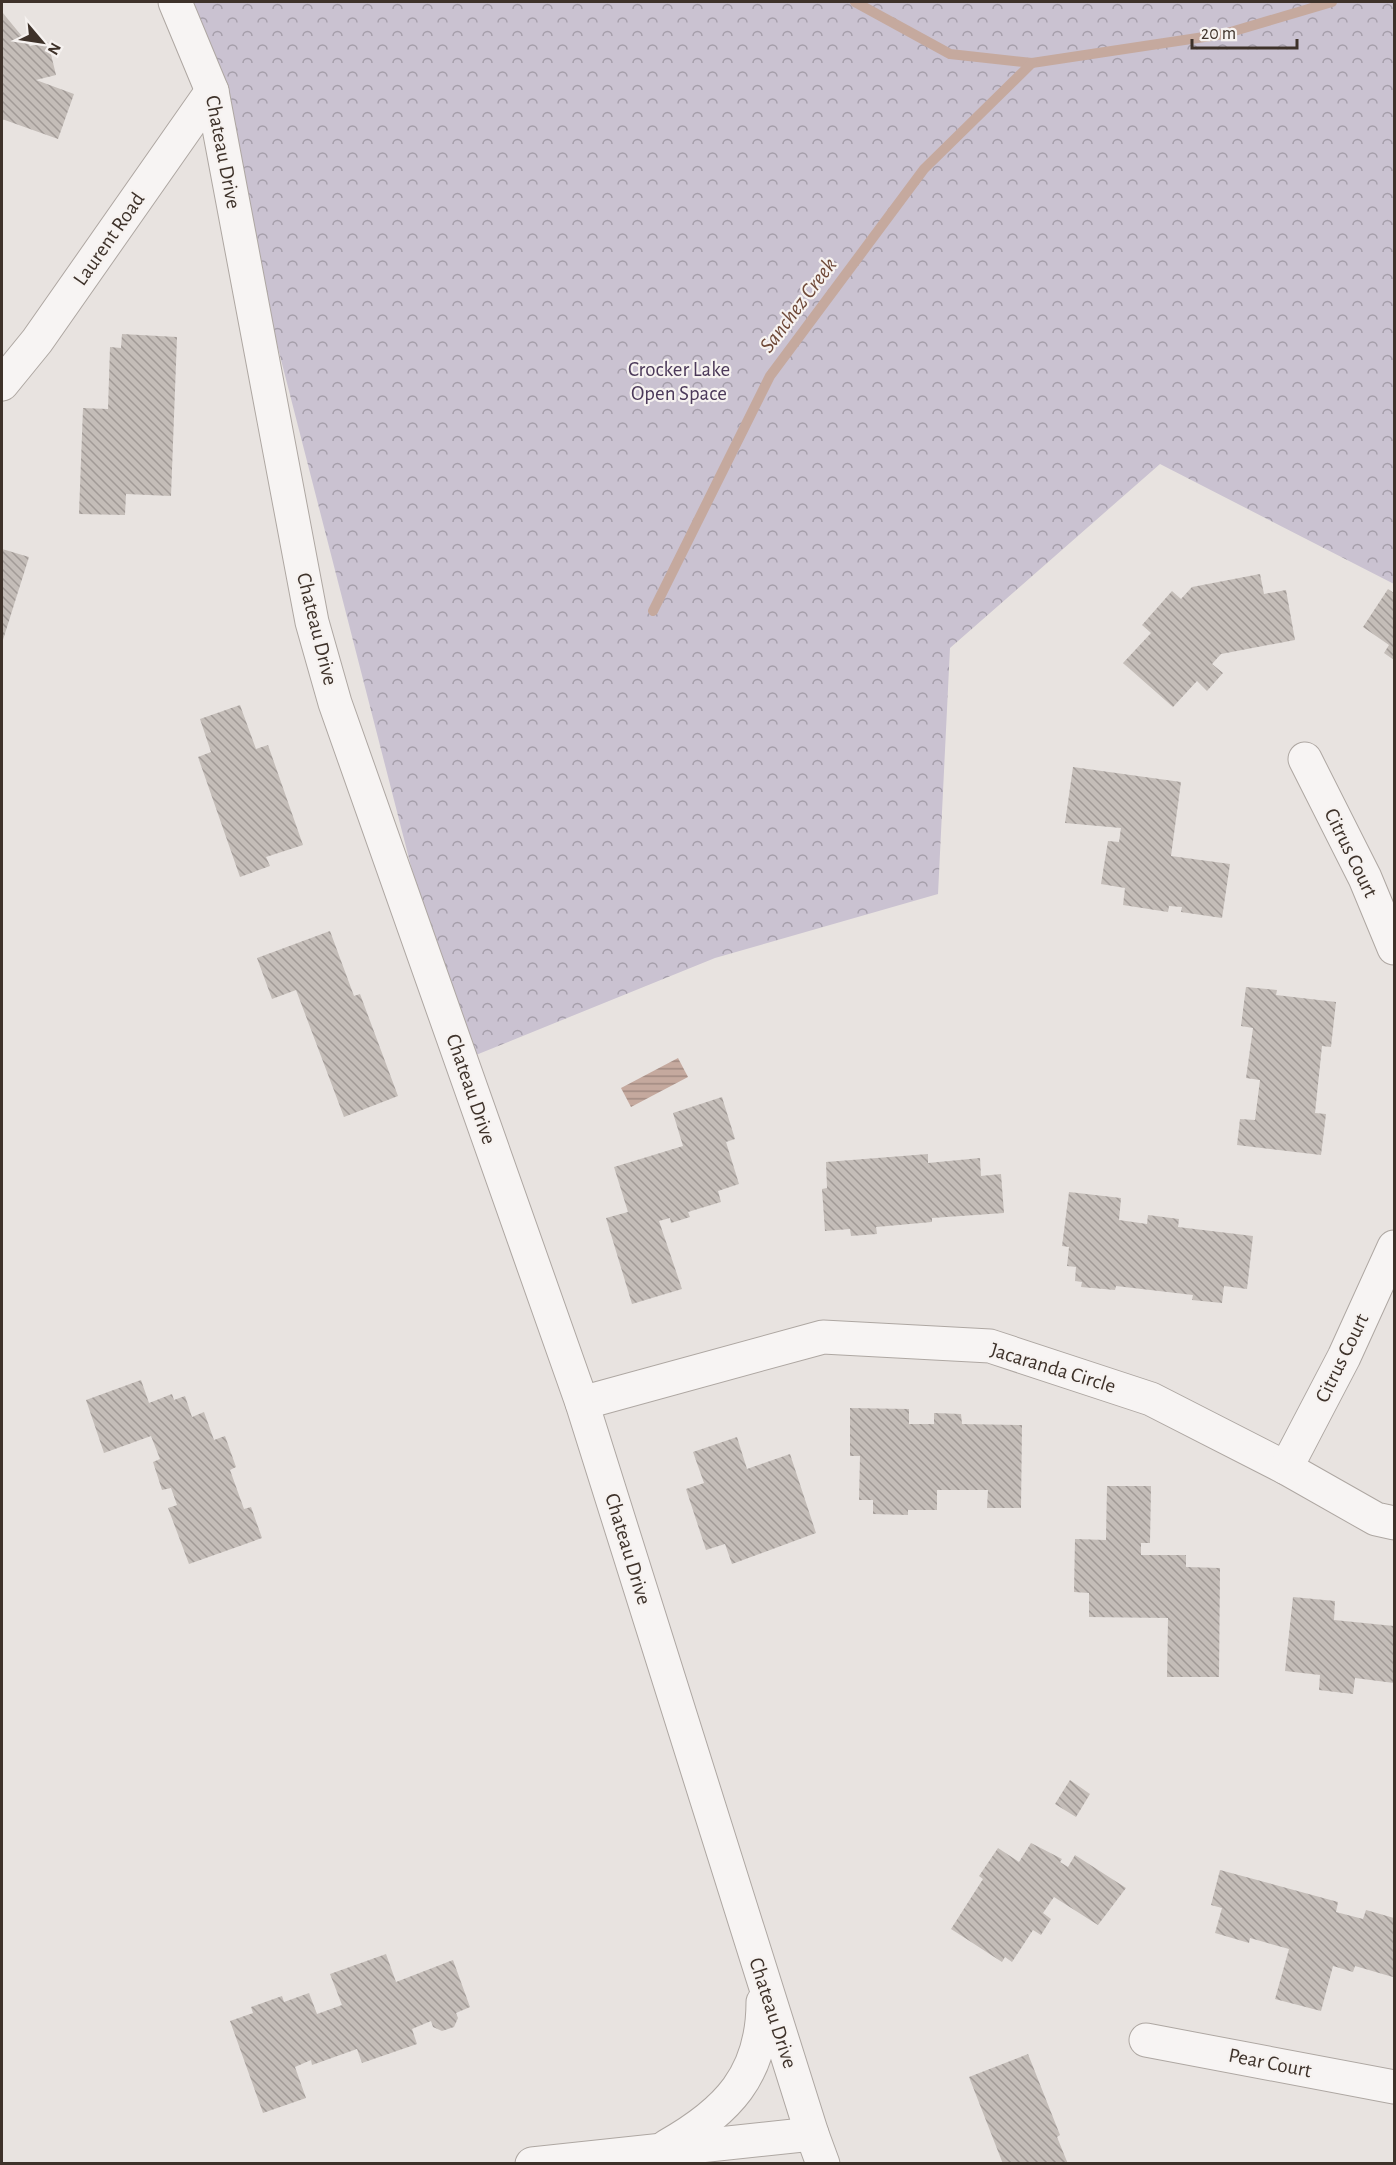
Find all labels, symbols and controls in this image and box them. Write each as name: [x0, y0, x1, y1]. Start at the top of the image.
north arrow: [12, 12, 72, 72]
scale bar: [1192, 12, 1297, 50]
text: 20 m: [1201, 25, 1236, 43]
text: N: [45, 40, 64, 58]
street label: Chateau Drive: [202, 93, 244, 211]
street label: Laurent Road: [69, 189, 149, 289]
water label: Sanchez Creek: [755, 254, 841, 356]
park label: Crocker Lake Open Space: [628, 359, 730, 404]
street label: Chateau Drive: [293, 571, 341, 687]
street label: Citrus Court: [1320, 805, 1382, 901]
street label: Chateau Drive: [442, 1031, 500, 1147]
street label: Citrus Court: [1311, 1310, 1373, 1406]
street label: Jacaranda Circle: [988, 1339, 1118, 1397]
street label: Chateau Drive: [601, 1491, 655, 1607]
street label: Chateau Drive: [745, 1955, 801, 2071]
street label: Pear Court: [1227, 2045, 1314, 2081]

